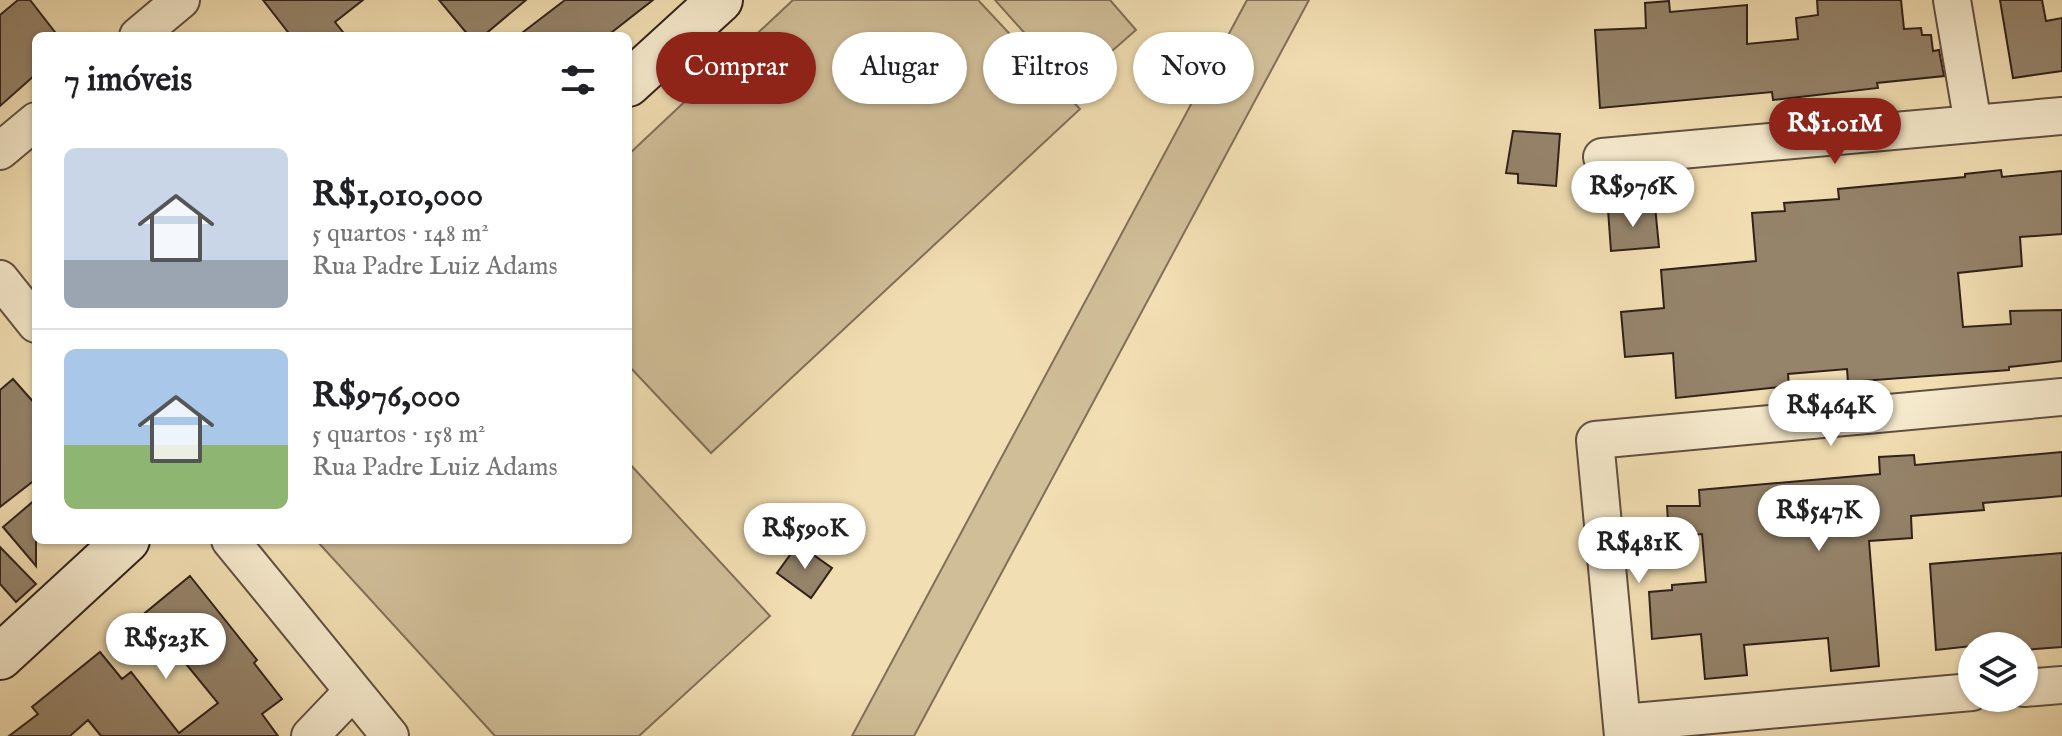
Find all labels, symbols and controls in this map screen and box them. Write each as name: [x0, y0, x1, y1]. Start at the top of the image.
chip: Comprar: [656, 32, 816, 104]
chip: Alugar: [832, 32, 967, 104]
chip: Filtros: [983, 32, 1117, 104]
chip: Novo: [1133, 32, 1254, 104]
icon: filters: [556, 58, 600, 102]
text: 7 imóveis: [64, 59, 192, 102]
pin: R$1.01M: [1761, 98, 1909, 166]
text: R$1.01M: [1787, 107, 1883, 140]
pin: R$976K: [1568, 161, 1698, 229]
text: R$976K: [1589, 170, 1677, 203]
text: R$1,010,000: [312, 174, 483, 217]
icon: home: [128, 180, 224, 276]
text: 5 quartos · 148 m²: [312, 217, 489, 250]
text: Rua Padre Luiz Adams: [312, 250, 558, 283]
text: R$976,000: [312, 375, 461, 418]
pin: R$464K: [1766, 380, 1896, 448]
icon: home: [128, 381, 224, 477]
text: R$464K: [1786, 389, 1876, 422]
text: 5 quartos · 158 m²: [312, 418, 486, 451]
text: Rua Padre Luiz Adams: [312, 451, 558, 484]
pin: R$547K: [1754, 485, 1884, 553]
text: R$547K: [1776, 494, 1862, 527]
pin: R$590K: [740, 503, 870, 571]
text: R$590K: [762, 512, 848, 545]
pin: R$481K: [1574, 517, 1704, 585]
text: R$481K: [1596, 526, 1682, 559]
pin: R$523K: [101, 613, 231, 681]
text: R$523K: [124, 622, 208, 655]
map controls: [1958, 632, 2038, 712]
button: layers: [1958, 632, 2038, 712]

